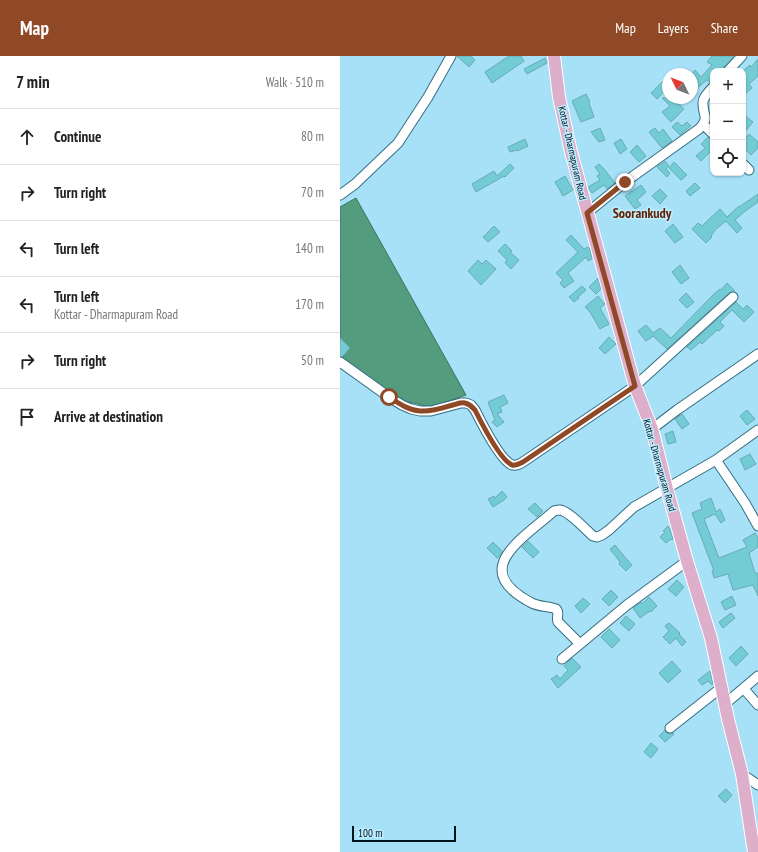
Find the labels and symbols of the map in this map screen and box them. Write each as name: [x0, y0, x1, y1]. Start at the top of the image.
north arrow: [662, 68, 698, 104]
street label: Kottar - Dharmapuram Road: [555, 105, 590, 201]
route end: [616, 173, 634, 191]
district label: Soorankudy: [613, 204, 672, 222]
route start: [380, 388, 398, 406]
street label: Kottar - Dharmapuram Road: [640, 417, 679, 513]
scale bar: [352, 824, 456, 843]

